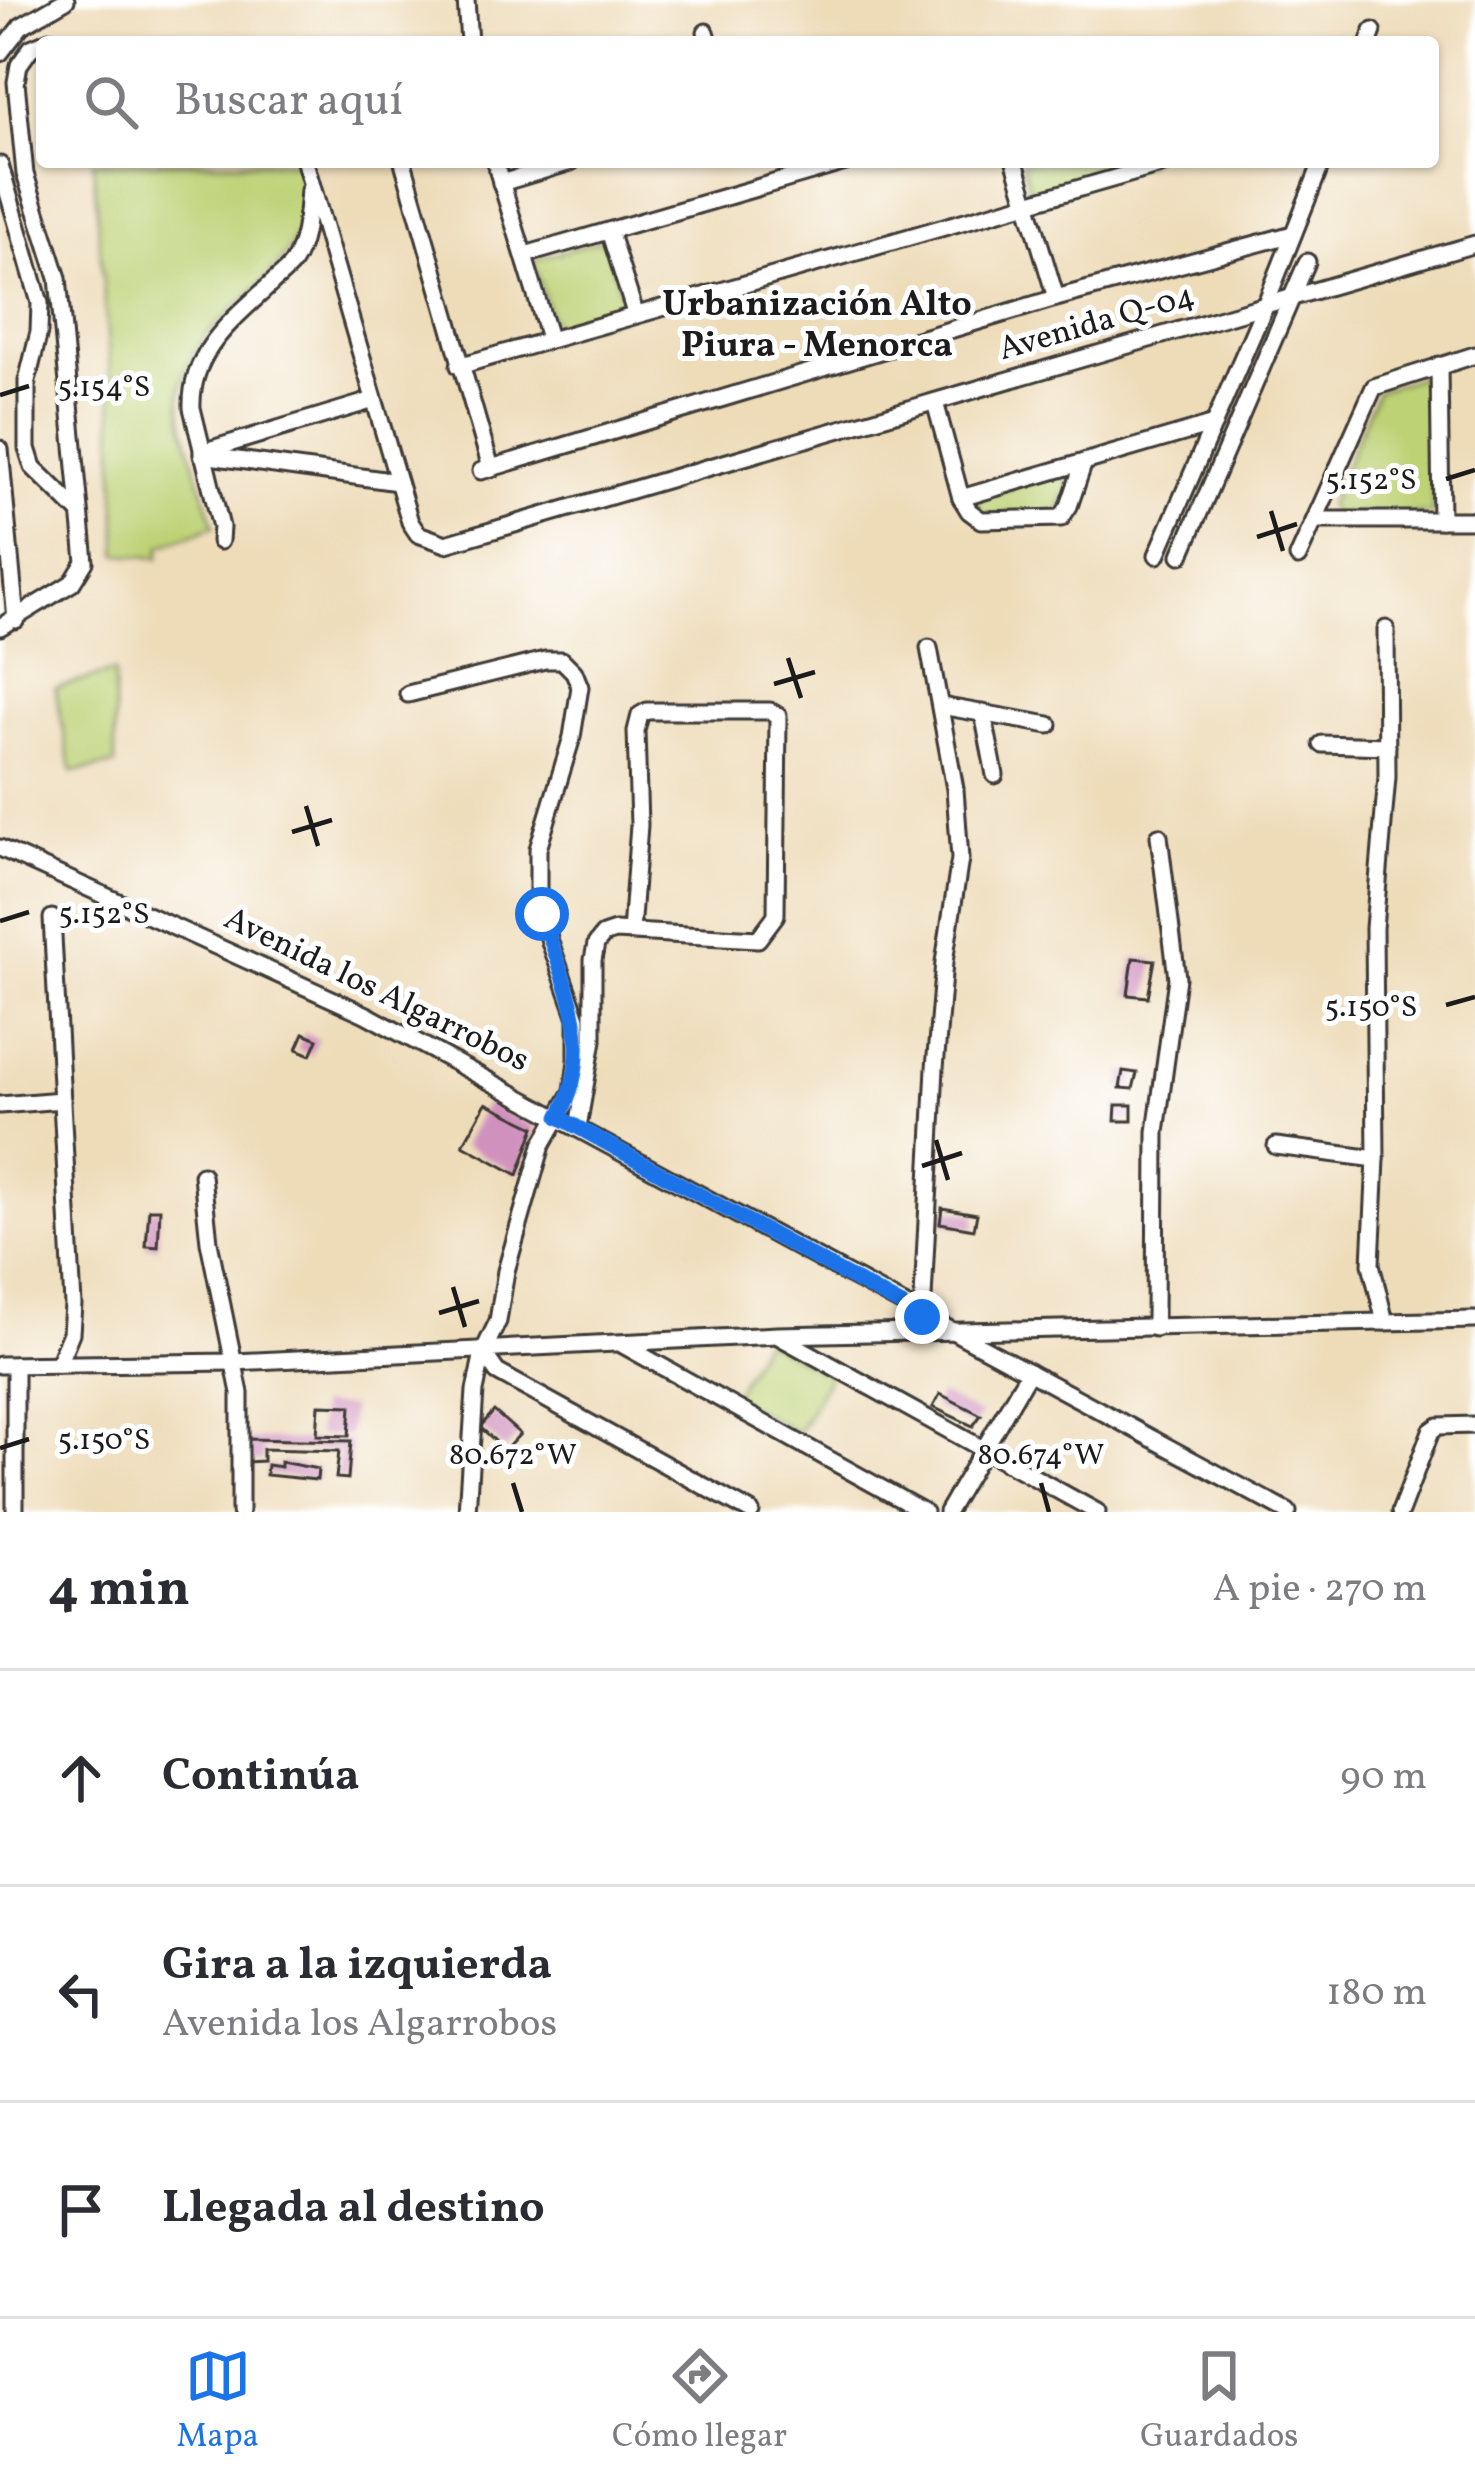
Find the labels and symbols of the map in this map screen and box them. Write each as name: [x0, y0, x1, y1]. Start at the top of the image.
street label: Avenida Q-04: [994, 274, 1200, 374]
district label: Urbanización Alto Piura - Menorca: [662, 281, 972, 372]
text: 5.154°S: [58, 367, 150, 409]
text: 5.152°S: [1325, 460, 1417, 502]
route start: [515, 887, 569, 941]
text: 5.152°S: [58, 894, 150, 936]
street label: Avenida los Algarrobos: [216, 897, 536, 1085]
text: 5.150°S: [1325, 987, 1417, 1029]
route end: [895, 1290, 949, 1344]
text: 5.150°S: [58, 1420, 150, 1462]
text: 80.672°W: [449, 1435, 577, 1477]
text: 80.674°W: [978, 1435, 1104, 1477]

